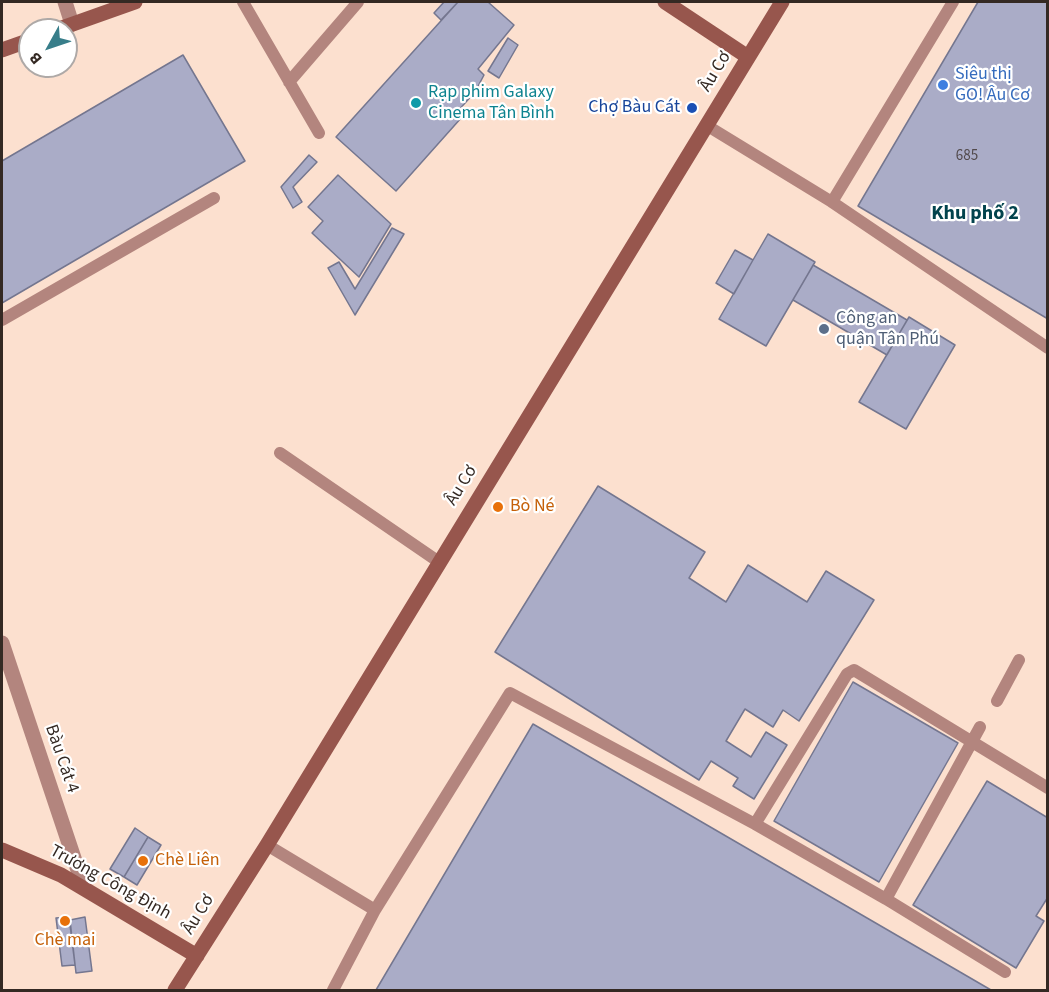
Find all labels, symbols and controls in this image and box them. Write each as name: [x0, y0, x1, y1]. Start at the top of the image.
north arrow: [18, 18, 78, 78]
text: B: [24, 48, 47, 69]
street label: Âu Cơ: [696, 48, 736, 96]
place label: Siêu thị GO! Âu Cơ: [955, 64, 1030, 106]
marker: Siêu thị GO! Âu Cơ: [936, 78, 950, 92]
place label: Rạp phim Galaxy Cinema Tân Bình: [428, 82, 555, 124]
marker: Rạp phim Galaxy Cinema Tân Bình: [409, 96, 423, 110]
place label: Chợ Bàu Cát: [588, 97, 680, 119]
marker: Chợ Bàu Cát: [685, 101, 699, 115]
house number: 685: [956, 148, 978, 166]
district label: Khu phố 2: [931, 203, 1019, 227]
place label: Công an quận Tân Phú: [836, 308, 939, 350]
marker: Công an quận Tân Phú: [817, 322, 831, 336]
street label: Âu Cơ: [441, 462, 483, 510]
place label: Bò Né: [510, 496, 555, 518]
marker: Bò Né: [491, 500, 505, 514]
street label: Bàu Cát 4: [39, 722, 83, 796]
street label: Trương Công Định: [46, 841, 174, 925]
place label: Chè Liên: [155, 850, 220, 872]
marker: Chè Liên: [136, 854, 150, 868]
street label: Âu Cơ: [178, 891, 220, 939]
marker: Chè mai: [58, 914, 72, 928]
place label: Chè mai: [34, 930, 96, 952]

